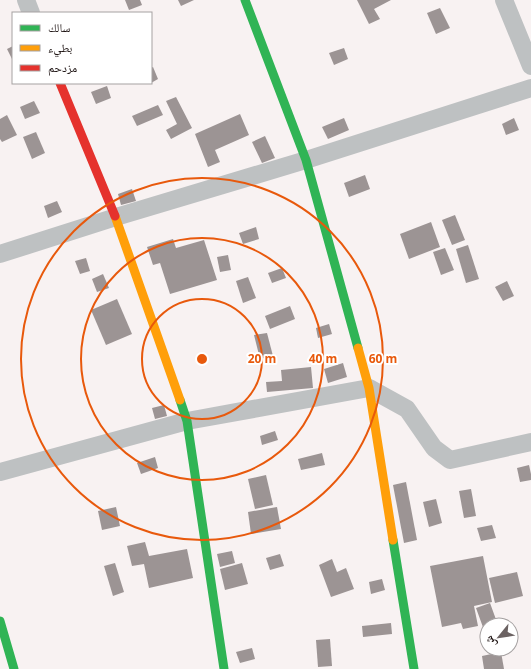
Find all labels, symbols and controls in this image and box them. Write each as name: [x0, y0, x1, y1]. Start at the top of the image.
legend: [12, 12, 152, 84]
text: سالك: [48, 19, 70, 36]
text: بطيء: [48, 39, 72, 58]
text: مزدحم: [48, 59, 77, 76]
text: 20 m: [248, 350, 276, 367]
text: 40 m: [309, 350, 337, 367]
text: 60 m: [369, 350, 397, 367]
centre of rings: [195, 352, 209, 366]
north arrow: [479, 617, 519, 657]
text: ش: [480, 633, 500, 651]

